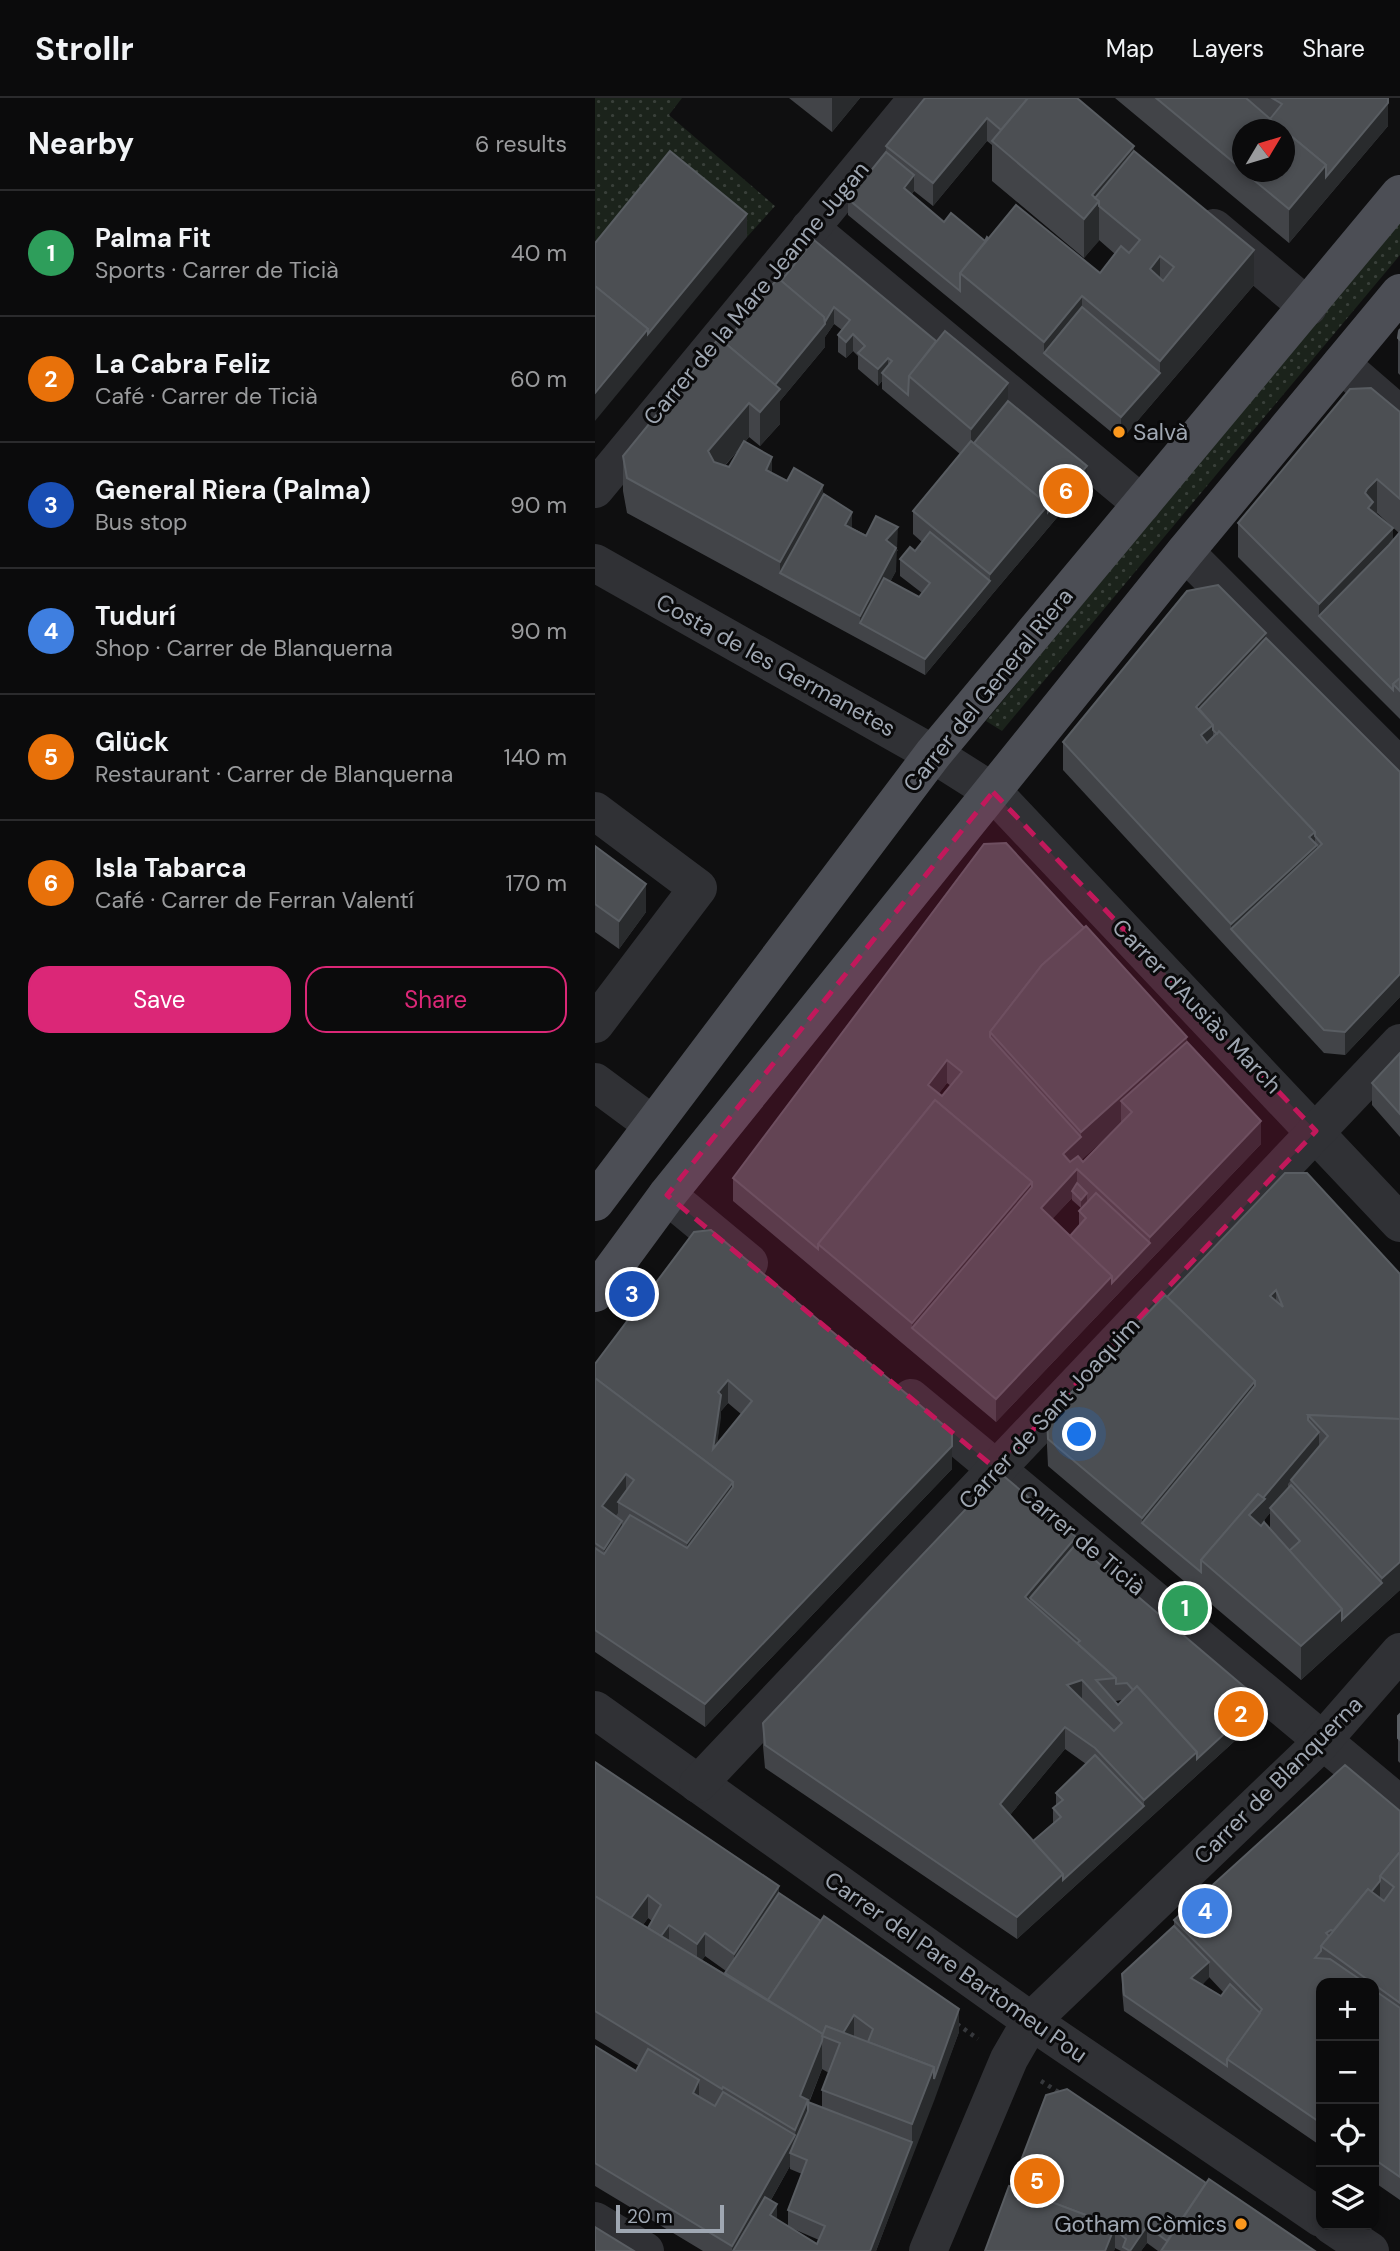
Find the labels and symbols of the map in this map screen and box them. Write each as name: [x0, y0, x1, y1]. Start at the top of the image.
north arrow: [1232, 119, 1295, 182]
street label: Carrer de la Mare Jeanne Jugan: [637, 155, 875, 431]
place label: Salvà: [1133, 417, 1188, 447]
marker: Salvà: [1111, 424, 1127, 440]
pin: 6: [1043, 465, 1089, 517]
street label: Carrer del General Riera: [896, 582, 1080, 798]
street label: Costa de les Germanetes: [651, 587, 901, 743]
street label: Carrer d'Ausiàs March: [1106, 912, 1288, 1100]
pin: 3: [609, 1268, 655, 1320]
street label: Carrer de Sant Joaquim: [952, 1310, 1146, 1516]
your location: [1062, 1417, 1096, 1451]
street label: Carrer de Ticià: [1012, 1478, 1152, 1602]
pin: 1: [1162, 1582, 1208, 1634]
pin: 2: [1218, 1688, 1264, 1740]
street label: Carrer de Blanquerna: [1187, 1689, 1369, 1871]
street label: Carrer del Pare Bartomeu Pou: [819, 1865, 1093, 2069]
pin: 4: [1182, 1885, 1228, 1937]
pin: 5: [1014, 2155, 1060, 2207]
scale bar: [616, 2202, 725, 2234]
place label: Gotham Còmics: [1054, 2209, 1227, 2239]
marker: Gotham Còmics: [1233, 2216, 1249, 2232]

